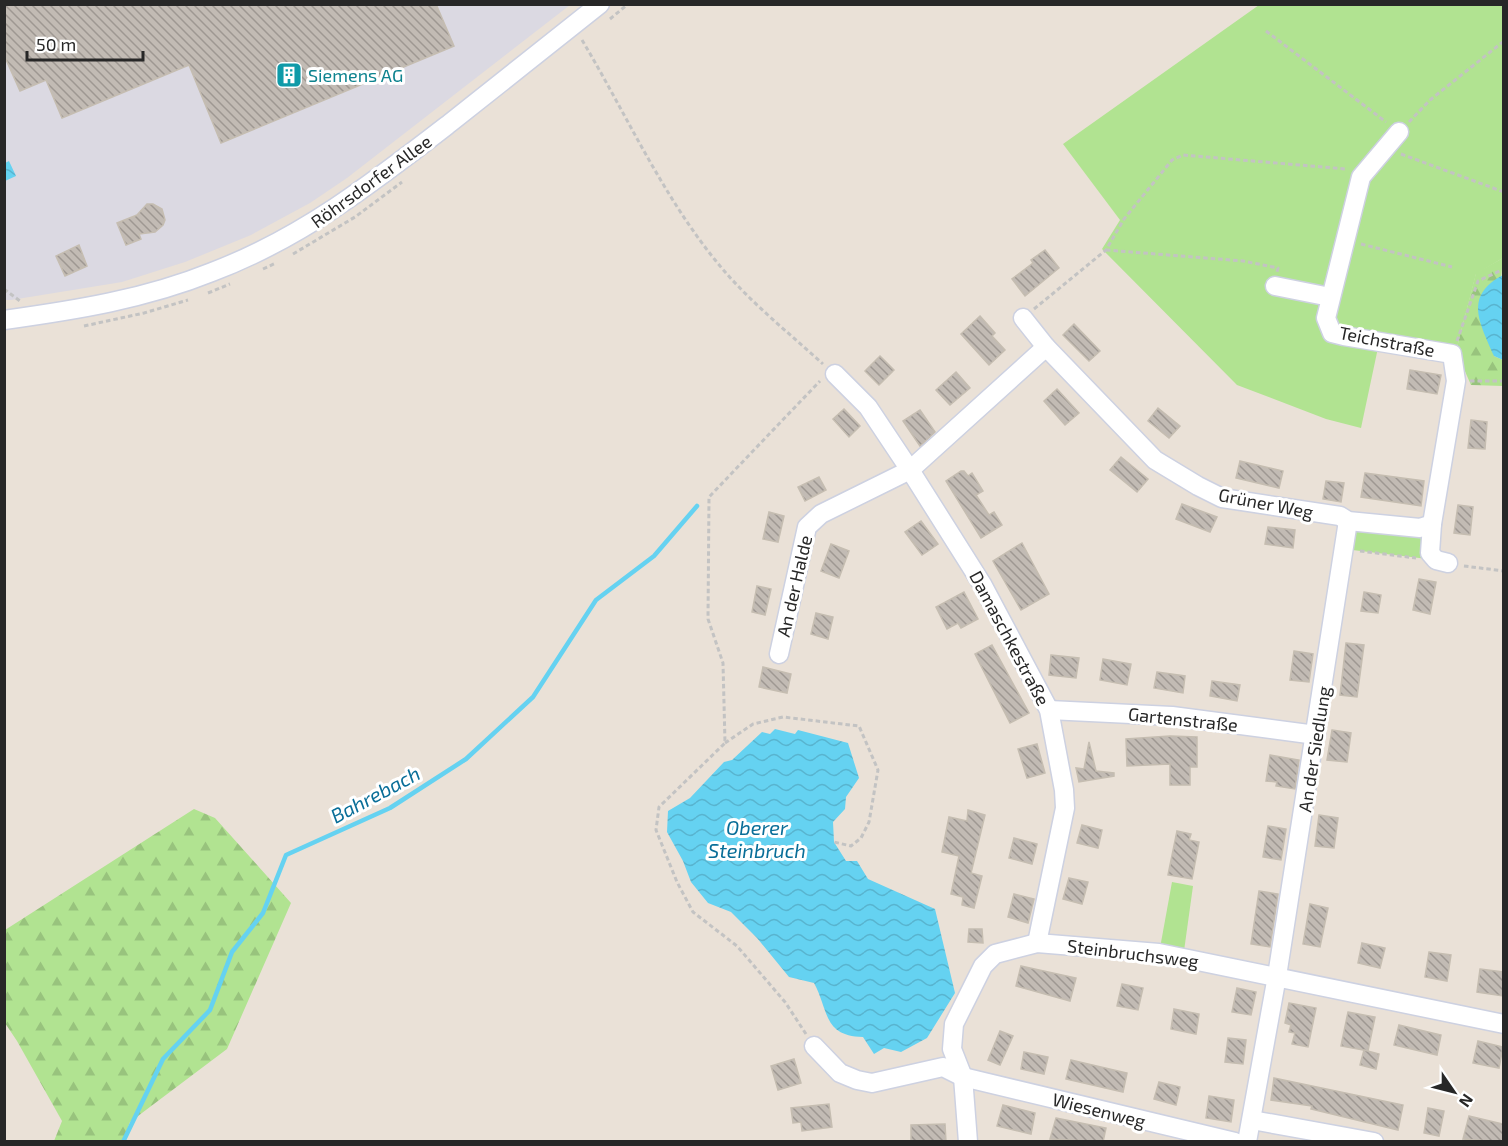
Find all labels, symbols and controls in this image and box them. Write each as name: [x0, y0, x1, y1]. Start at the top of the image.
scale bar: [27, 24, 142, 62]
text: 50 m: [36, 33, 76, 55]
building icon: Siemens AG: [274, 60, 304, 90]
place label: Siemens AG: [308, 64, 403, 86]
street label: Röhrsdorfer Allee: [306, 130, 436, 232]
street label: Teichstraße: [1337, 321, 1437, 361]
street label: Grüner Weg: [1217, 483, 1315, 523]
street label: An der Halde: [772, 533, 816, 639]
street label: Damaschkestraße: [965, 567, 1055, 709]
street label: An der Siedlung: [1293, 684, 1335, 814]
street label: Gartenstraße: [1127, 702, 1239, 736]
water label: Bahrebach: [326, 760, 424, 828]
water label: Oberer Steinbruch: [708, 815, 806, 862]
street label: Steinbruchsweg: [1066, 934, 1200, 972]
north arrow: [1424, 1062, 1484, 1122]
street label: Wiesenweg: [1050, 1088, 1148, 1132]
text: N: [1456, 1091, 1478, 1111]

